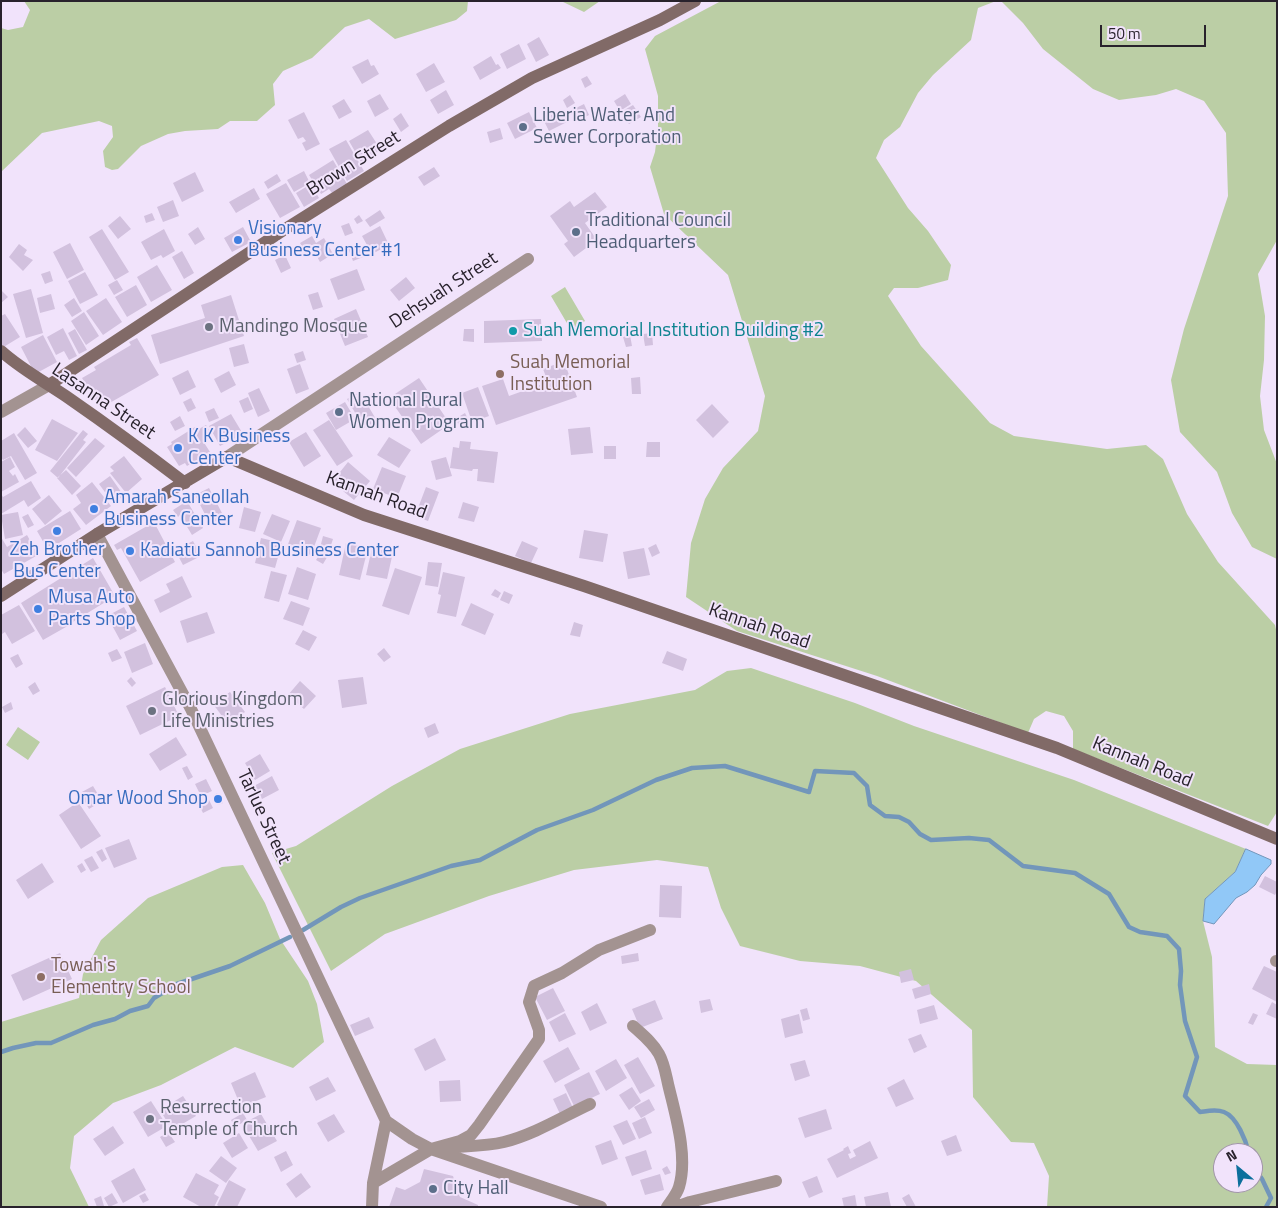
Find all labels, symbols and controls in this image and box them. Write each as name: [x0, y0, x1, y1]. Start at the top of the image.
scale bar: [1103, 15, 1209, 47]
text: 50 m: [1108, 22, 1141, 45]
place label: Liberia Water And Sewer Corporation: [533, 105, 681, 149]
marker: Liberia Water And Sewer Corporation: [517, 121, 529, 133]
street label: Brown Street: [303, 126, 405, 202]
place label: Traditional Council Headquarters: [586, 210, 731, 254]
place label: Visionary Business Center #1: [248, 218, 403, 262]
marker: Traditional Council Headquarters: [570, 226, 582, 238]
marker: Visionary Business Center #1: [232, 234, 244, 246]
street label: Dehsuah Street: [386, 248, 502, 334]
place label: Mandingo Mosque: [219, 316, 367, 338]
place label: Suah Memorial Institution Building #2: [523, 320, 824, 342]
marker: Mandingo Mosque: [203, 321, 215, 333]
marker: Suah Memorial Institution Building #2: [507, 325, 519, 337]
place label: Suah Memorial Institution: [510, 352, 630, 396]
street label: Lasanna Street: [47, 359, 159, 445]
marker: Suah Memorial Institution: [494, 368, 506, 380]
place label: National Rural Women Program: [349, 390, 485, 434]
marker: National Rural Women Program: [333, 406, 345, 418]
place label: K K Business Center: [188, 426, 290, 470]
marker: K K Business Center: [172, 442, 184, 454]
street label: Kannah Road: [322, 467, 430, 525]
place label: Amarah Saneollah Business Center: [104, 487, 249, 531]
marker: Amarah Saneollah Business Center: [88, 503, 100, 515]
marker: Zeh Brother Bus Center: [51, 525, 63, 537]
place label: Zeh Brother Bus Center: [9, 539, 105, 583]
place label: Kadiatu Sannoh Business Center: [140, 540, 399, 562]
marker: Kadiatu Sannoh Business Center: [124, 545, 136, 557]
place label: Musa Auto Parts Shop: [48, 587, 135, 631]
street label: Kannah Road: [705, 599, 813, 655]
marker: Musa Auto Parts Shop: [32, 603, 44, 615]
place label: Glorious Kingdom Life Ministries: [162, 689, 303, 733]
marker: Glorious Kingdom Life Ministries: [146, 705, 158, 717]
street label: Kannah Road: [1089, 733, 1195, 793]
street label: Tarlue Street: [231, 766, 295, 868]
place label: Omar Wood Shop: [68, 788, 208, 810]
marker: Omar Wood Shop: [212, 793, 224, 805]
place label: Towah's Elementry School: [51, 955, 191, 999]
marker: Towah's Elementry School: [35, 971, 47, 983]
place label: Resurrection Temple of Church: [160, 1097, 298, 1141]
marker: Resurrection Temple of Church: [144, 1113, 156, 1125]
north arrow: [1213, 1143, 1263, 1193]
text: N: [1222, 1144, 1240, 1167]
place label: City Hall: [443, 1178, 509, 1200]
marker: City Hall: [427, 1183, 439, 1195]

